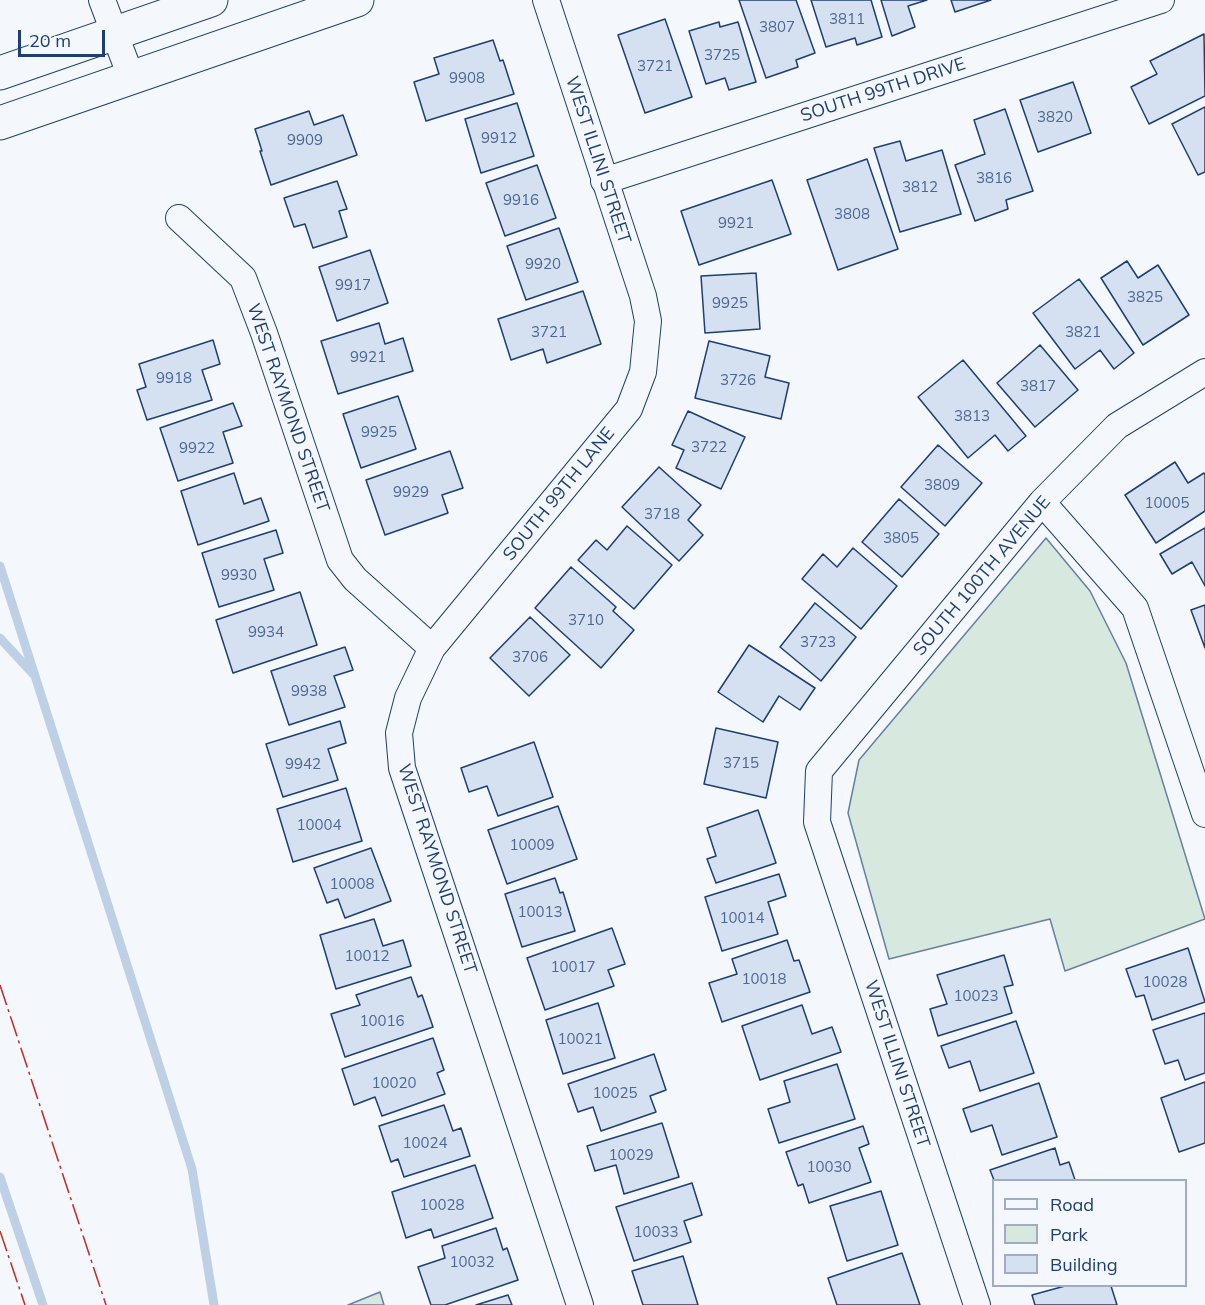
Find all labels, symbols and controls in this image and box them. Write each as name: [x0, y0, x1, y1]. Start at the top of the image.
house number: 3811: [829, 10, 865, 28]
scale bar: [21, 18, 108, 56]
house number: 3807: [759, 18, 795, 36]
text: 20 m: [29, 29, 71, 52]
house number: 3725: [704, 46, 740, 64]
street label: SOUTH 99TH DRIVE: [798, 53, 968, 127]
house number: 3721: [637, 57, 673, 75]
house number: 9908: [449, 69, 485, 87]
street label: WEST ILLINI STREET: [561, 74, 635, 246]
house number: 3820: [1037, 108, 1073, 126]
house number: 9912: [481, 129, 517, 147]
house number: 9909: [287, 131, 323, 149]
house number: 3816: [976, 169, 1012, 187]
house number: 3812: [902, 178, 938, 196]
house number: 9916: [503, 191, 539, 209]
house number: 3808: [834, 205, 870, 223]
house number: 9921: [718, 214, 754, 232]
house number: 9920: [525, 255, 561, 273]
house number: 9917: [335, 276, 371, 294]
house number: 3825: [1127, 288, 1163, 306]
house number: 9925: [712, 294, 748, 312]
street label: WEST RAYMOND STREET: [242, 301, 334, 515]
house number: 3721: [531, 323, 567, 341]
house number: 3821: [1065, 323, 1101, 341]
house number: 9921: [350, 348, 386, 366]
house number: 9918: [156, 369, 192, 387]
house number: 3726: [720, 371, 756, 389]
house number: 3817: [1020, 377, 1056, 395]
house number: 3813: [954, 407, 990, 425]
house number: 9925: [361, 423, 397, 441]
street label: SOUTH 99TH LANE: [499, 423, 619, 565]
house number: 3722: [691, 438, 727, 456]
house number: 9922: [179, 439, 215, 457]
house number: 3809: [924, 476, 960, 494]
house number: 9929: [393, 483, 429, 501]
street label: SOUTH 100TH AVENUE: [909, 492, 1055, 660]
house number: 10005: [1145, 494, 1189, 512]
house number: 3718: [644, 505, 680, 523]
house number: 3805: [883, 529, 919, 547]
house number: 9930: [221, 566, 257, 584]
house number: 3710: [568, 611, 604, 629]
house number: 9934: [248, 623, 284, 641]
house number: 3723: [800, 633, 836, 651]
house number: 3706: [512, 648, 548, 666]
house number: 9938: [291, 682, 327, 700]
house number: 3715: [723, 754, 759, 772]
house number: 9942: [285, 755, 321, 773]
street label: WEST RAYMOND STREET: [393, 761, 481, 977]
house number: 10004: [297, 816, 341, 834]
house number: 10009: [510, 836, 554, 854]
house number: 10008: [330, 875, 374, 893]
house number: 10013: [518, 903, 562, 921]
house number: 10014: [720, 909, 764, 927]
house number: 10012: [345, 947, 389, 965]
house number: 10017: [551, 958, 595, 976]
house number: 10018: [742, 970, 786, 988]
house number: 10028: [1143, 973, 1187, 991]
street label: WEST ILLINI STREET: [860, 978, 934, 1150]
house number: 10023: [954, 987, 998, 1005]
house number: 10016: [360, 1012, 404, 1030]
house number: 10021: [558, 1030, 602, 1048]
house number: 10020: [372, 1074, 416, 1092]
house number: 10025: [593, 1084, 637, 1102]
house number: 10024: [403, 1134, 447, 1152]
house number: 10029: [609, 1146, 653, 1164]
house number: 10030: [807, 1158, 851, 1176]
legend: [992, 1179, 1187, 1287]
text: Road: [1050, 1193, 1094, 1216]
house number: 10028: [420, 1196, 464, 1214]
house number: 10033: [634, 1223, 678, 1241]
text: Park: [1050, 1223, 1088, 1246]
house number: 10032: [450, 1253, 494, 1271]
text: Building: [1050, 1253, 1118, 1276]

